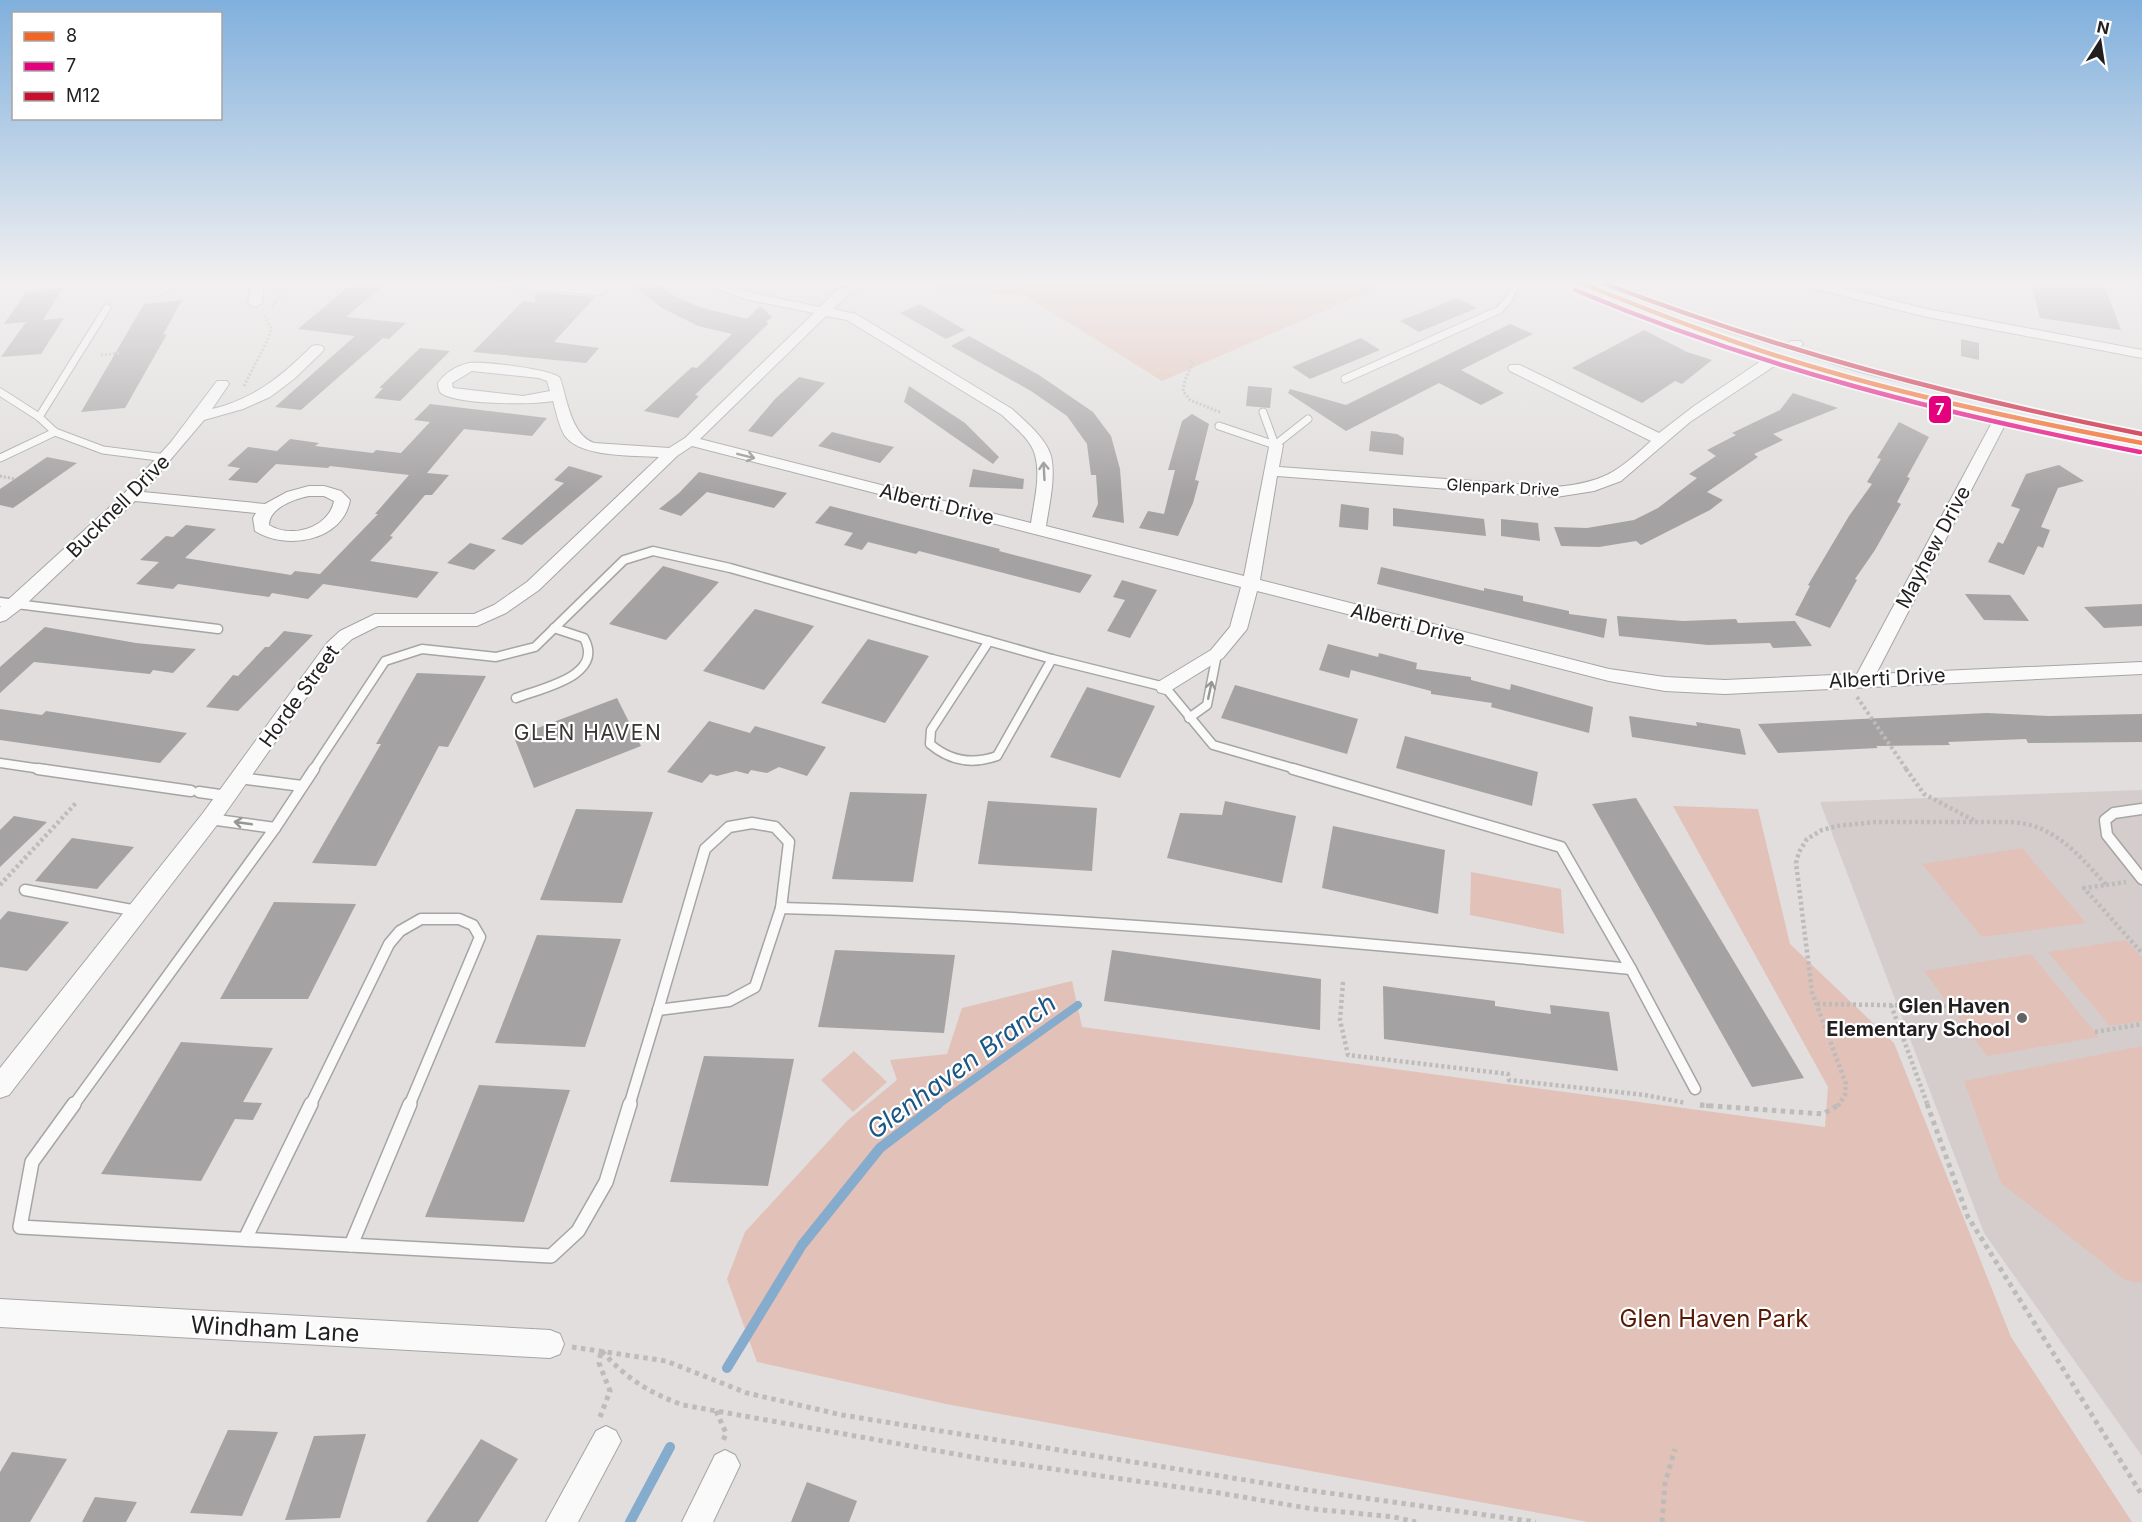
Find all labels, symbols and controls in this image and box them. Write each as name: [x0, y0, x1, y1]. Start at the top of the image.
legend: [12, 12, 222, 120]
north arrow: [2070, 12, 2130, 72]
text: N: [2095, 16, 2111, 38]
text: 8: [66, 25, 77, 46]
text: 7: [66, 55, 76, 76]
text: M12: [66, 85, 101, 106]
line badge: 7: [1928, 395, 1952, 424]
text: 7: [1935, 399, 1945, 419]
street label: Bucknell Drive: [62, 450, 174, 562]
one-way arrow: [737, 450, 756, 462]
one-way arrow: [1038, 462, 1049, 482]
street label: Glenpark Drive: [1446, 474, 1560, 500]
street label: Alberti Drive: [877, 478, 997, 530]
street label: Mayhew Drive: [1891, 482, 1975, 612]
street label: Alberti Drive: [1348, 598, 1468, 650]
street label: Horde Street: [254, 640, 344, 752]
street label: Alberti Drive: [1828, 663, 1946, 693]
one-way arrow: [1205, 681, 1216, 700]
district label: GLEN HAVEN: [514, 720, 662, 745]
one-way arrow: [233, 818, 253, 829]
water label: Glenhaven Branch: [860, 987, 1062, 1145]
place label: Glen Haven Elementary School: [1826, 994, 2010, 1041]
marker: Glen Haven Elementary School: [2015, 1011, 2029, 1025]
park label: Glen Haven Park: [1620, 1304, 1808, 1333]
street label: Windham Lane: [190, 1310, 360, 1348]

